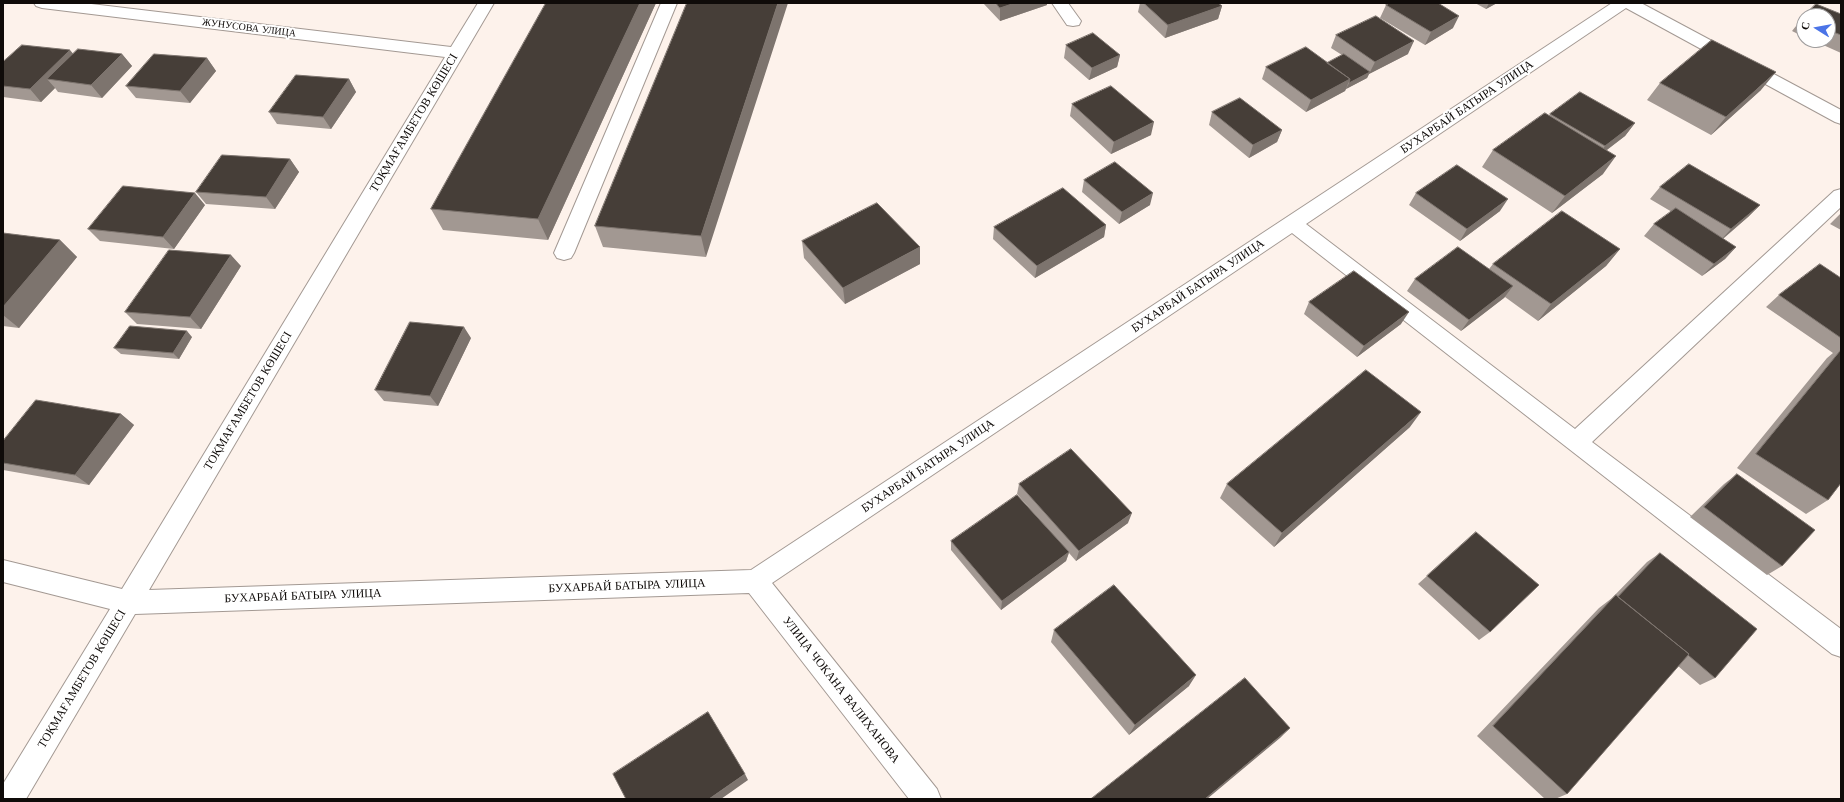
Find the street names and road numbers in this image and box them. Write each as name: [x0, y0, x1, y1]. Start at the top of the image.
street label: ЖУНУСОВА УЛИЦА: [201, 16, 297, 40]
street label: ТОҚМАҒАМБЕТОВ КӨШЕСІ: [367, 51, 461, 195]
street label: БУХАРБАЙ БАТЫРА УЛИЦА: [1398, 57, 1536, 157]
street label: БУХАРБАЙ БАТЫРА УЛИЦА: [1129, 236, 1267, 336]
street label: ТОҚМАҒАМБЕТОВ КӨШЕСІ: [201, 329, 295, 473]
street label: БУХАРБАЙ БАТЫРА УЛИЦА: [859, 416, 997, 516]
street label: БУХАРБАЙ БАТЫРА УЛИЦА: [548, 576, 706, 596]
street label: БУХАРБАЙ БАТЫРА УЛИЦА: [224, 586, 382, 606]
street label: ТОҚМАҒАМБЕТОВ КӨШЕСІ: [35, 607, 129, 751]
street label: УЛИЦА ЧОКАНА ВАЛИХАНОВА: [779, 614, 903, 766]

